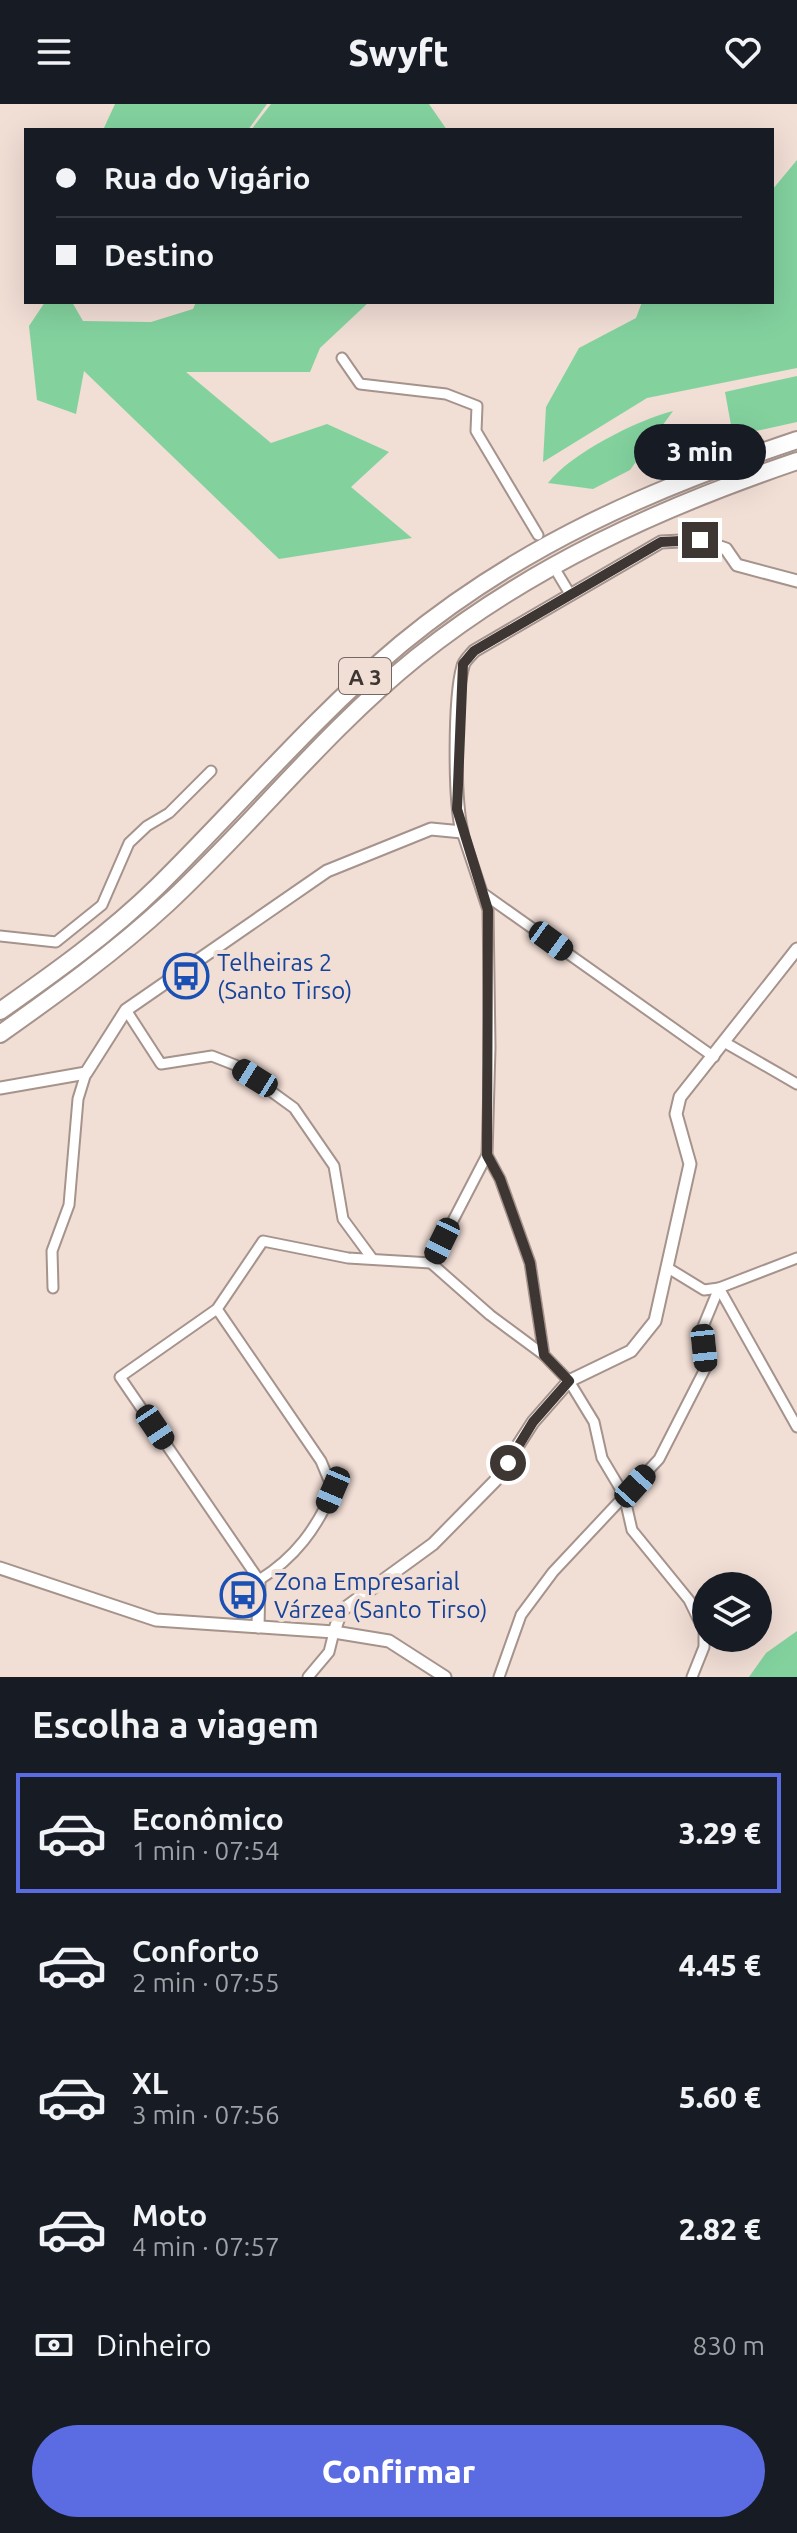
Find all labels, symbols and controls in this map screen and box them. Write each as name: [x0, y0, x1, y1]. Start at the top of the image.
icon: menu: [32, 30, 76, 74]
icon: heart: [721, 30, 765, 74]
text: Swyft: [348, 32, 449, 73]
text: Rua do Vigário: [104, 161, 311, 195]
text: Destino: [104, 238, 214, 272]
callout: 3 min: [634, 424, 766, 480]
text: 3 min: [667, 437, 733, 466]
route end: [682, 522, 718, 558]
road number: A 3: [339, 658, 391, 694]
car: [525, 917, 577, 965]
place label: Telheiras 2 (Santo Tirso): [217, 949, 352, 1004]
bus stop icon: Telheiras 2 (Santo Tirso): [162, 952, 210, 1000]
car: [228, 1055, 282, 1101]
car: [421, 1214, 463, 1268]
car: [690, 1323, 718, 1373]
car: [132, 1400, 178, 1454]
route start: [490, 1445, 526, 1481]
car: [610, 1460, 660, 1512]
car: [313, 1463, 353, 1517]
place label: Zona Empresarial Várzea (Santo Tirso): [274, 1568, 488, 1623]
bus stop icon: Zona Empresarial Várzea (Santo Tirso): [219, 1571, 267, 1619]
map controls: [692, 1572, 772, 1652]
button: layers: [692, 1572, 772, 1652]
text: Escolha a viagem: [32, 1704, 319, 1745]
icon: car: [36, 1797, 108, 1869]
text: Econômico: [132, 1802, 284, 1836]
text: 3.29 €: [679, 1816, 761, 1850]
text: 1 min · 07:54: [132, 1836, 280, 1865]
icon: car: [36, 1929, 108, 2001]
text: Conforto: [132, 1934, 260, 1968]
text: 4.45 €: [679, 1948, 761, 1982]
text: 2 min · 07:55: [132, 1968, 280, 1997]
icon: car: [36, 2061, 108, 2133]
text: XL: [132, 2066, 168, 2100]
text: 5.60 €: [679, 2080, 761, 2114]
text: 3 min · 07:56: [132, 2100, 280, 2129]
icon: car: [36, 2193, 108, 2265]
text: Moto: [132, 2198, 207, 2232]
text: 2.82 €: [679, 2212, 761, 2246]
text: 4 min · 07:57: [132, 2232, 280, 2261]
icon: cash: [32, 2323, 76, 2367]
text: Dinheiro: [96, 2328, 211, 2362]
text: 830 m: [693, 2331, 765, 2360]
button: Confirmar: [32, 2425, 765, 2517]

